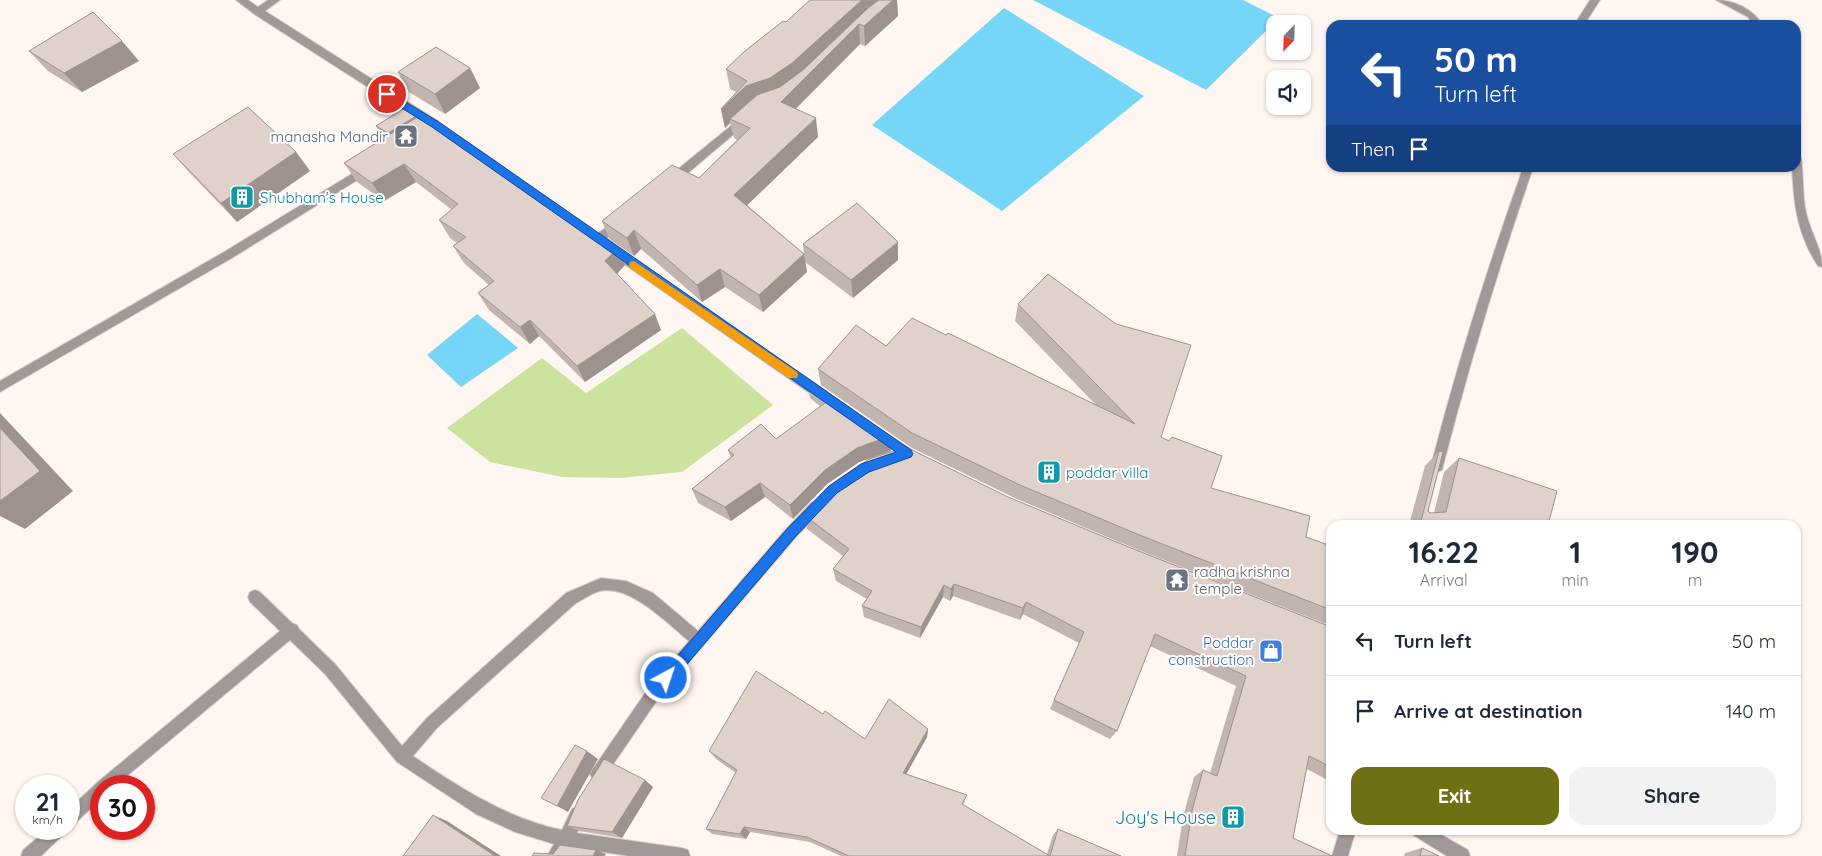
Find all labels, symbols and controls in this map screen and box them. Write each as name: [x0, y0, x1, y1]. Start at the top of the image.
north arrow: [1266, 15, 1311, 60]
map controls: [1266, 15, 1311, 115]
text: 50 m: [1434, 37, 1518, 81]
icon: left: [1351, 40, 1416, 105]
button: sound: [1266, 70, 1311, 115]
pin: [366, 73, 408, 115]
icon: arrive: [373, 80, 401, 108]
text: Turn left: [1434, 80, 1517, 108]
temple icon: manasha Mandir: [393, 123, 419, 149]
place label: manasha Mandir: [270, 127, 388, 146]
icon: arrive: [1405, 135, 1433, 163]
text: Then: [1351, 137, 1395, 161]
building icon: Shubham's House: [229, 184, 255, 210]
place label: Shubham's House: [260, 188, 384, 207]
building icon: poddar villa: [1036, 459, 1062, 485]
place label: poddar villa: [1066, 463, 1148, 482]
text: 16:22: [1409, 533, 1479, 571]
text: 1: [1569, 533, 1581, 571]
text: 190: [1671, 533, 1719, 571]
place label: radha krishna temple: [1194, 562, 1290, 598]
temple icon: radha krishna temple: [1164, 567, 1190, 593]
text: Arrival: [1420, 570, 1468, 590]
text: min: [1562, 570, 1589, 590]
text: m: [1688, 570, 1702, 590]
icon: left: [1351, 627, 1379, 655]
text: Turn left: [1394, 629, 1472, 653]
text: 50 m: [1732, 629, 1776, 653]
place label: Poddar construction: [1168, 633, 1254, 669]
shop icon: Poddar construction: [1258, 638, 1284, 664]
position arrow: [639, 651, 691, 703]
icon: arrive: [1351, 697, 1379, 725]
text: Arrive at destination: [1394, 699, 1583, 723]
text: 140 m: [1725, 699, 1776, 723]
button: Exit: [1351, 767, 1559, 825]
button: Share: [1569, 767, 1776, 825]
speed limit sign: 30: [90, 775, 155, 840]
text: 21: [36, 786, 59, 817]
building icon: Joy's House: [1220, 804, 1246, 830]
place label: Joy's House: [1115, 806, 1216, 829]
text: km/h: [32, 812, 63, 827]

